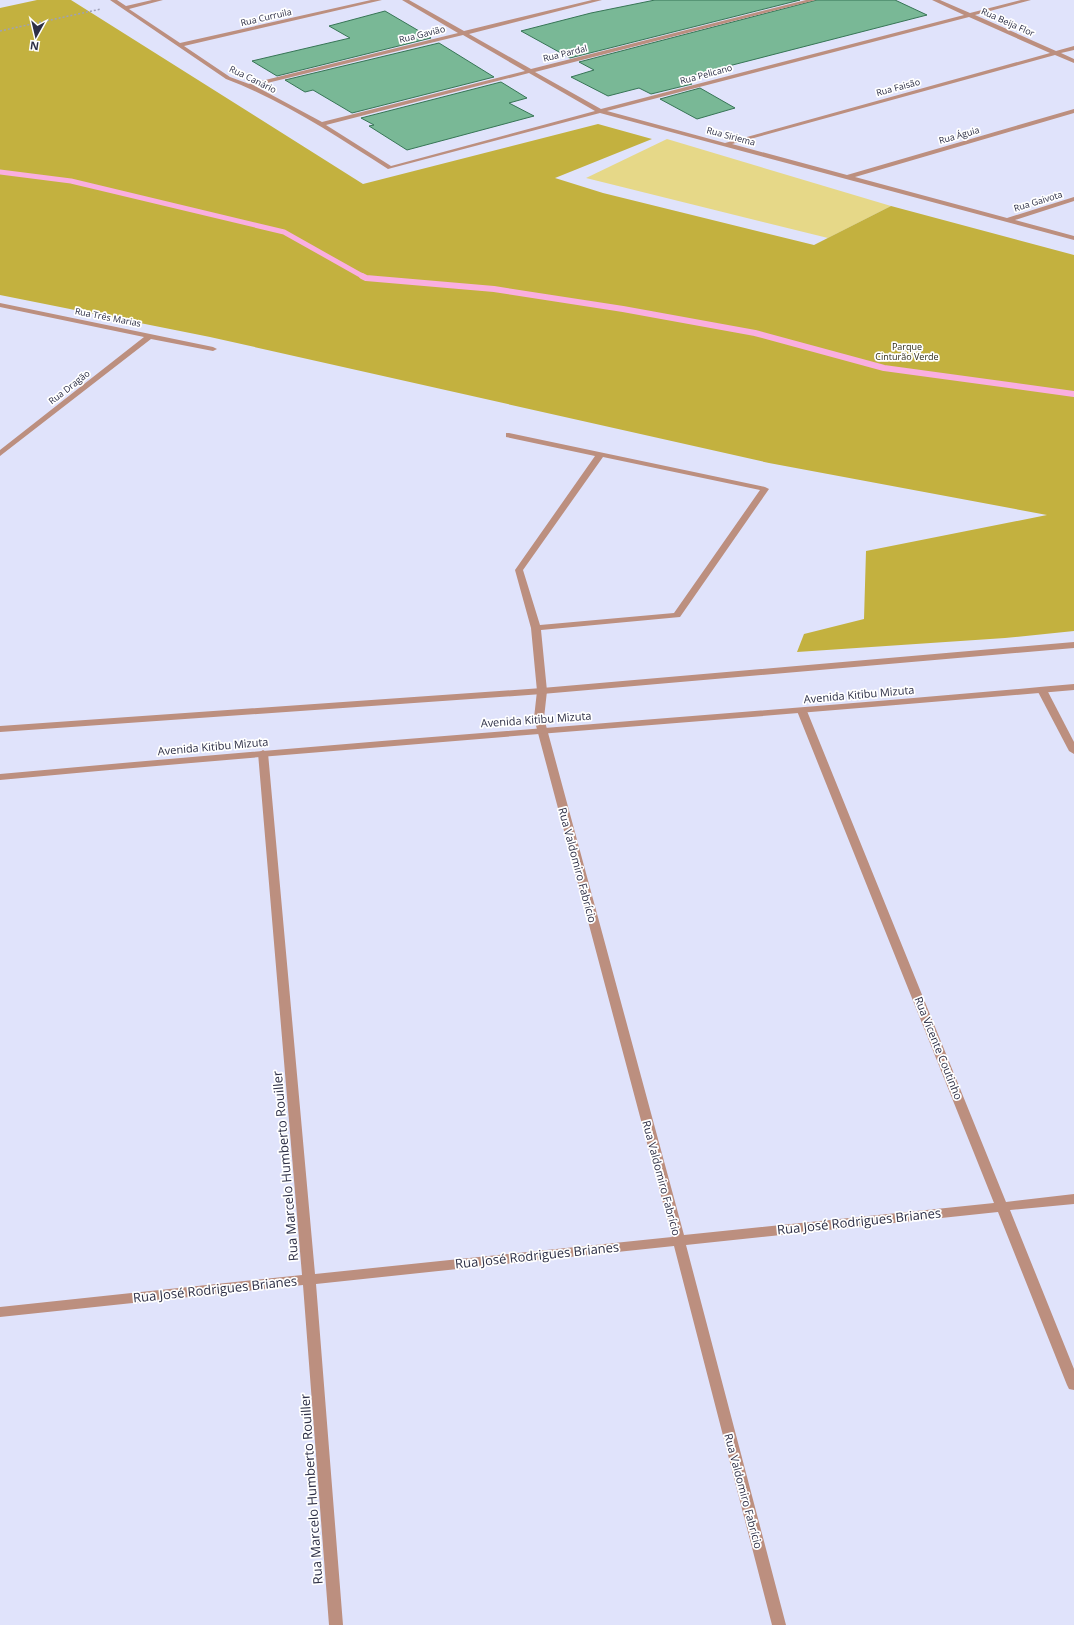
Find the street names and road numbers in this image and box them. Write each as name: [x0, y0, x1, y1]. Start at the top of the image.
street label: Rua Beija Flor: [979, 4, 1037, 40]
street label: Rua Curruila: [239, 5, 293, 29]
street label: Rua Gavião: [398, 22, 446, 46]
street label: Rua Pardal: [541, 41, 589, 65]
street label: Rua Pelicano: [678, 61, 734, 87]
street label: Rua Canário: [227, 62, 279, 96]
street label: Rua Faisão: [875, 75, 921, 99]
street label: Rua Siriema: [705, 123, 757, 149]
street label: Rua Águia: [937, 123, 981, 147]
street label: Rua Gaivota: [1012, 187, 1064, 215]
street label: Rua Três Marias: [74, 304, 142, 330]
street label: Rua Dragão: [46, 367, 92, 407]
street label: Avenida Kitibu Mizuta: [803, 682, 915, 706]
street label: Avenida Kitibu Mizuta: [480, 708, 592, 730]
street label: Avenida Kitibu Mizuta: [157, 734, 269, 758]
street label: Rua Valdomiro Fabrício: [555, 806, 601, 925]
street label: Rua Vicente Coutinho: [911, 994, 967, 1102]
street label: Rua Marcelo Humberto Rouiller: [268, 1069, 302, 1262]
street label: Rua Valdomiro Fabrício: [639, 1119, 685, 1238]
street label: Rua José Rodrigues Brianes: [776, 1203, 942, 1239]
street label: Rua José Rodrigues Brianes: [454, 1237, 620, 1273]
street label: Rua José Rodrigues Brianes: [132, 1271, 298, 1307]
street label: Rua Marcelo Humberto Rouiller: [295, 1392, 327, 1585]
street label: Rua Valdomiro Fabrício: [721, 1432, 767, 1551]

